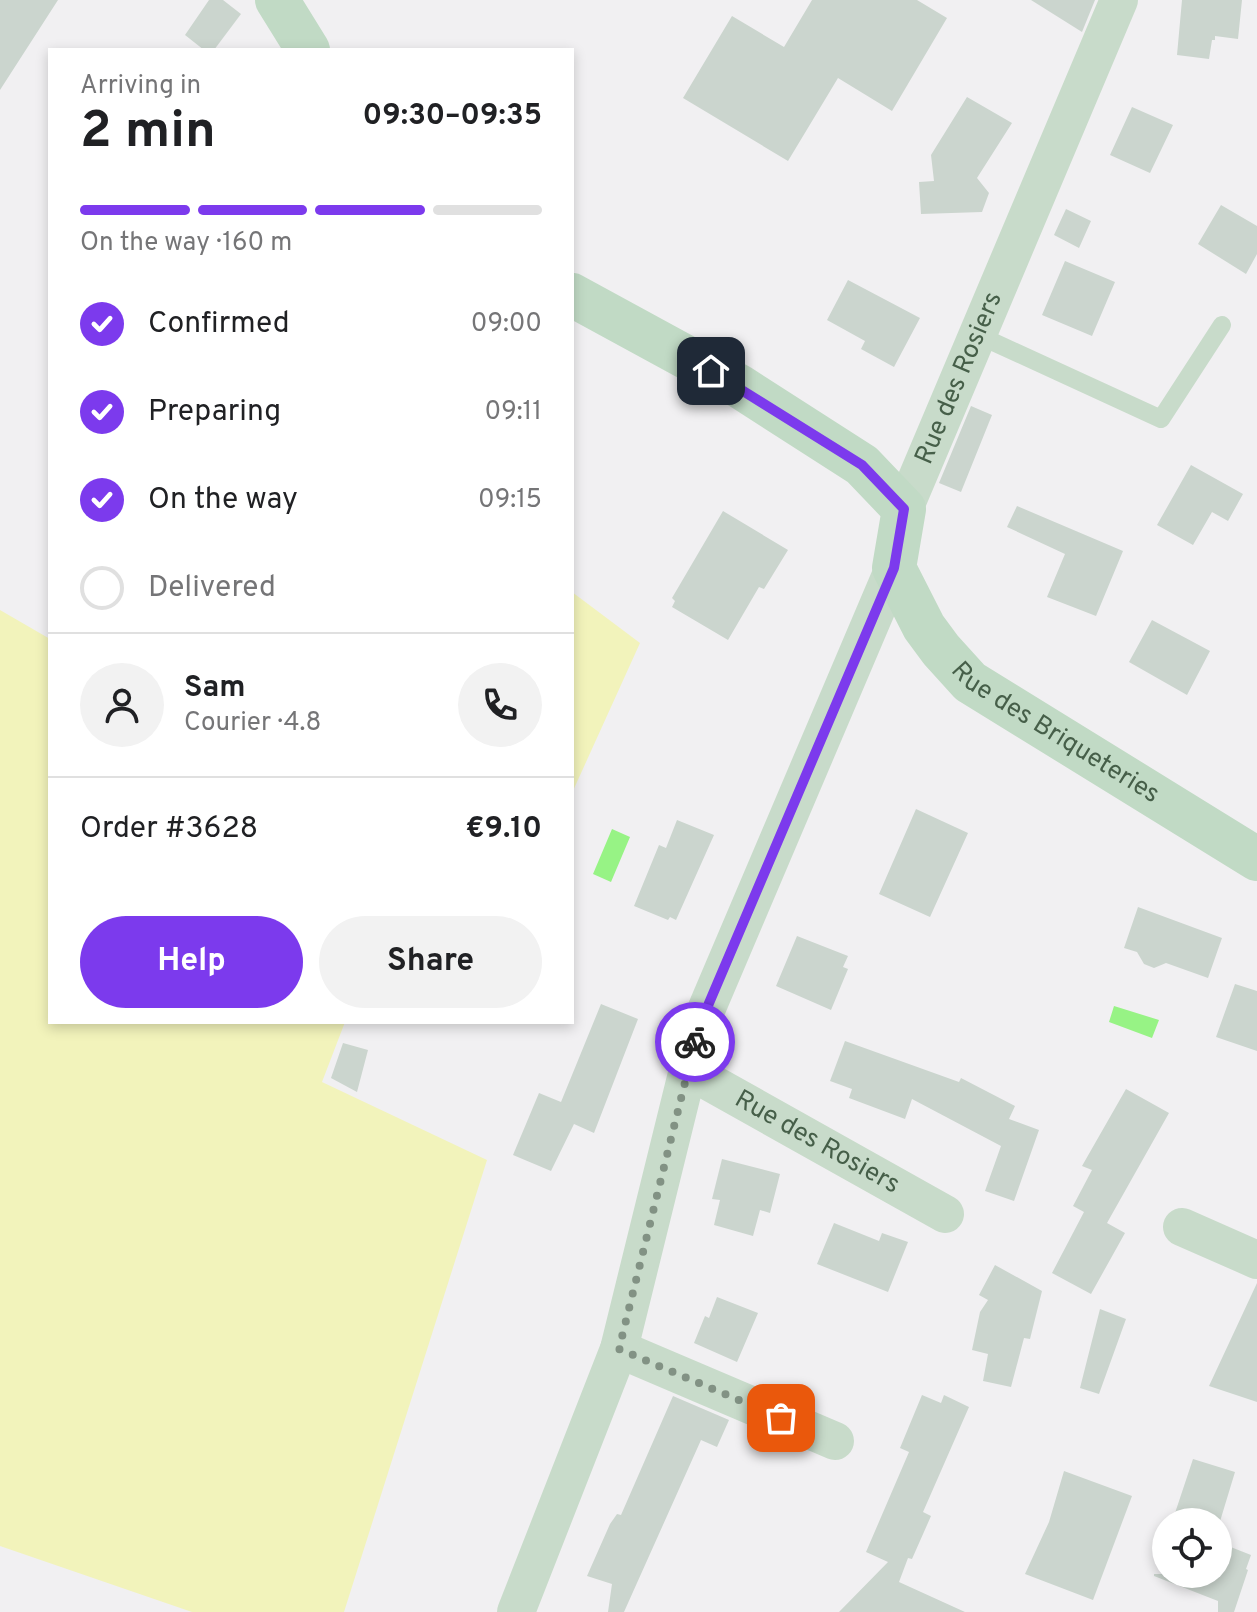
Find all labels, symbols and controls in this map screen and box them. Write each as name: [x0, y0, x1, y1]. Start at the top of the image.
text: Arriving in: [80, 70, 201, 103]
text: 09:30–09:35: [363, 98, 542, 135]
text: 2 min: [80, 100, 216, 166]
text: On the way · 160 m: [80, 227, 292, 260]
street label: Rue des Rosiers: [908, 287, 1010, 469]
icon: check: [80, 302, 124, 346]
text: Confirmed: [148, 306, 290, 343]
text: 09:00: [471, 308, 542, 341]
pin: [677, 337, 745, 405]
icon: home: [689, 349, 733, 393]
icon: check: [80, 390, 124, 434]
text: Preparing: [148, 394, 281, 431]
text: 09:11: [485, 396, 542, 429]
icon: check: [80, 478, 124, 522]
text: On the way: [148, 482, 298, 519]
text: 09:15: [478, 484, 542, 517]
text: Delivered: [148, 570, 276, 607]
street label: Rue des Briqueteries: [943, 655, 1166, 811]
button: person: [80, 663, 164, 747]
button: phone: [458, 663, 542, 747]
text: Sam: [184, 670, 246, 707]
text: Courier · 4.8: [184, 707, 321, 740]
text: Order #3628: [80, 811, 258, 848]
text: €9.10: [465, 811, 542, 848]
button: Help: [80, 916, 303, 1008]
button: Share: [319, 916, 542, 1008]
courier: [655, 1002, 735, 1082]
icon: bike: [673, 1020, 717, 1064]
street label: Rue des Rosiers: [729, 1083, 906, 1202]
pin: [747, 1384, 815, 1452]
icon: bag: [759, 1396, 803, 1440]
map controls: [1152, 1508, 1232, 1588]
button: locate: [1152, 1508, 1232, 1588]

